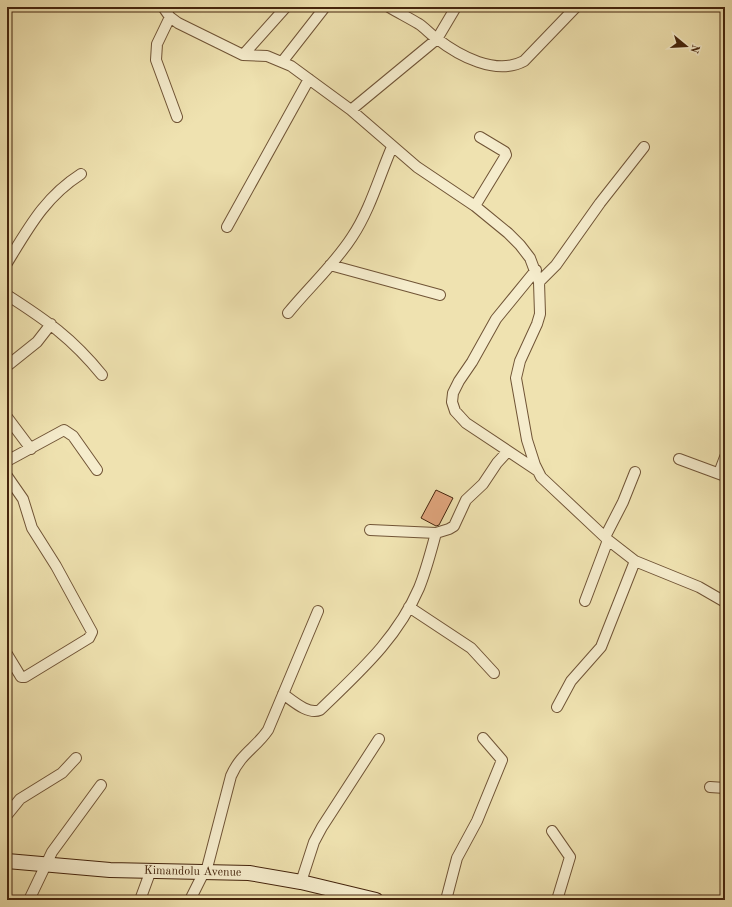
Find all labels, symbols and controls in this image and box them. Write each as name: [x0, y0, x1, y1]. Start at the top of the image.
north arrow: [666, 26, 706, 66]
text: N: [687, 43, 701, 55]
street label: Kimandolu Avenue: [144, 865, 242, 879]

